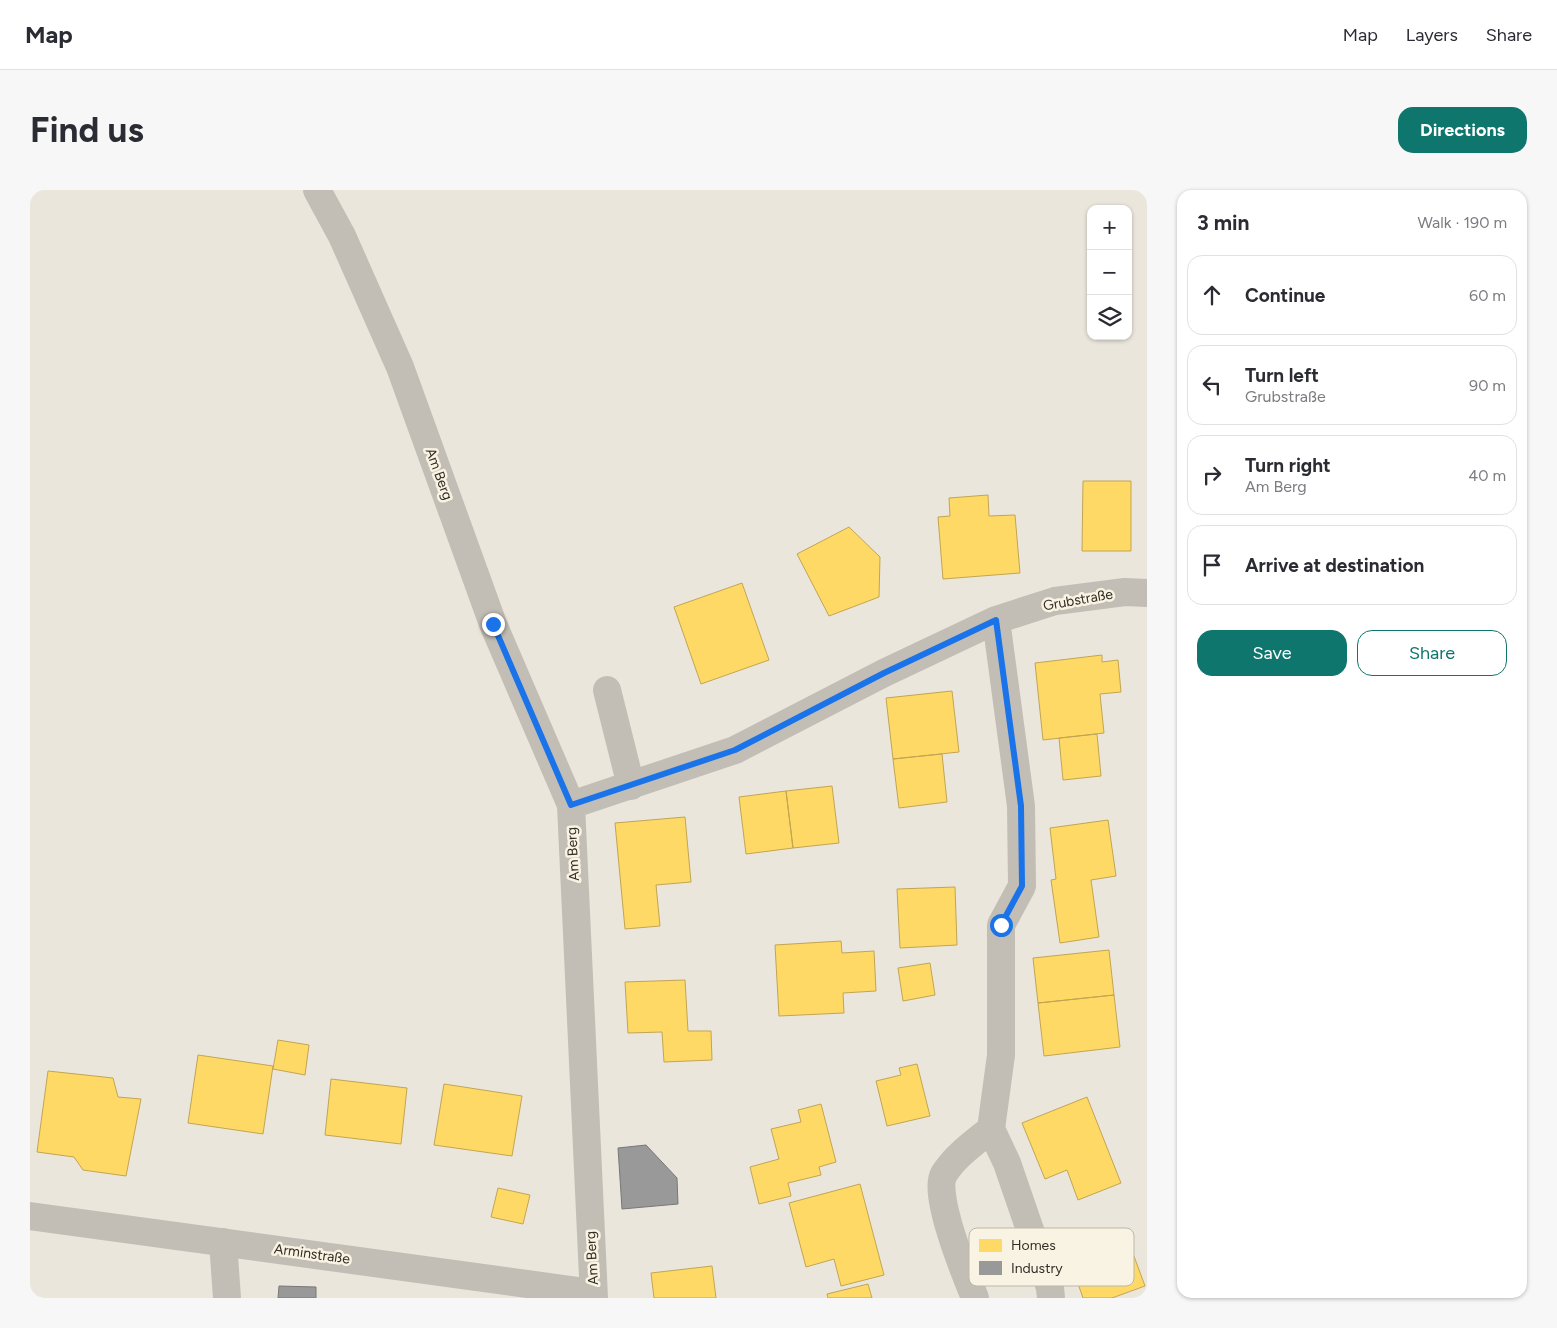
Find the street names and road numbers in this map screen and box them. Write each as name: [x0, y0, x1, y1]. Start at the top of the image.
street label: Am Berg: [422, 446, 456, 502]
street label: Grubstraße: [1042, 585, 1115, 615]
street label: Am Berg: [563, 827, 583, 881]
street label: Am Berg: [582, 1231, 602, 1285]
street label: Arminstraße: [273, 1240, 351, 1268]

